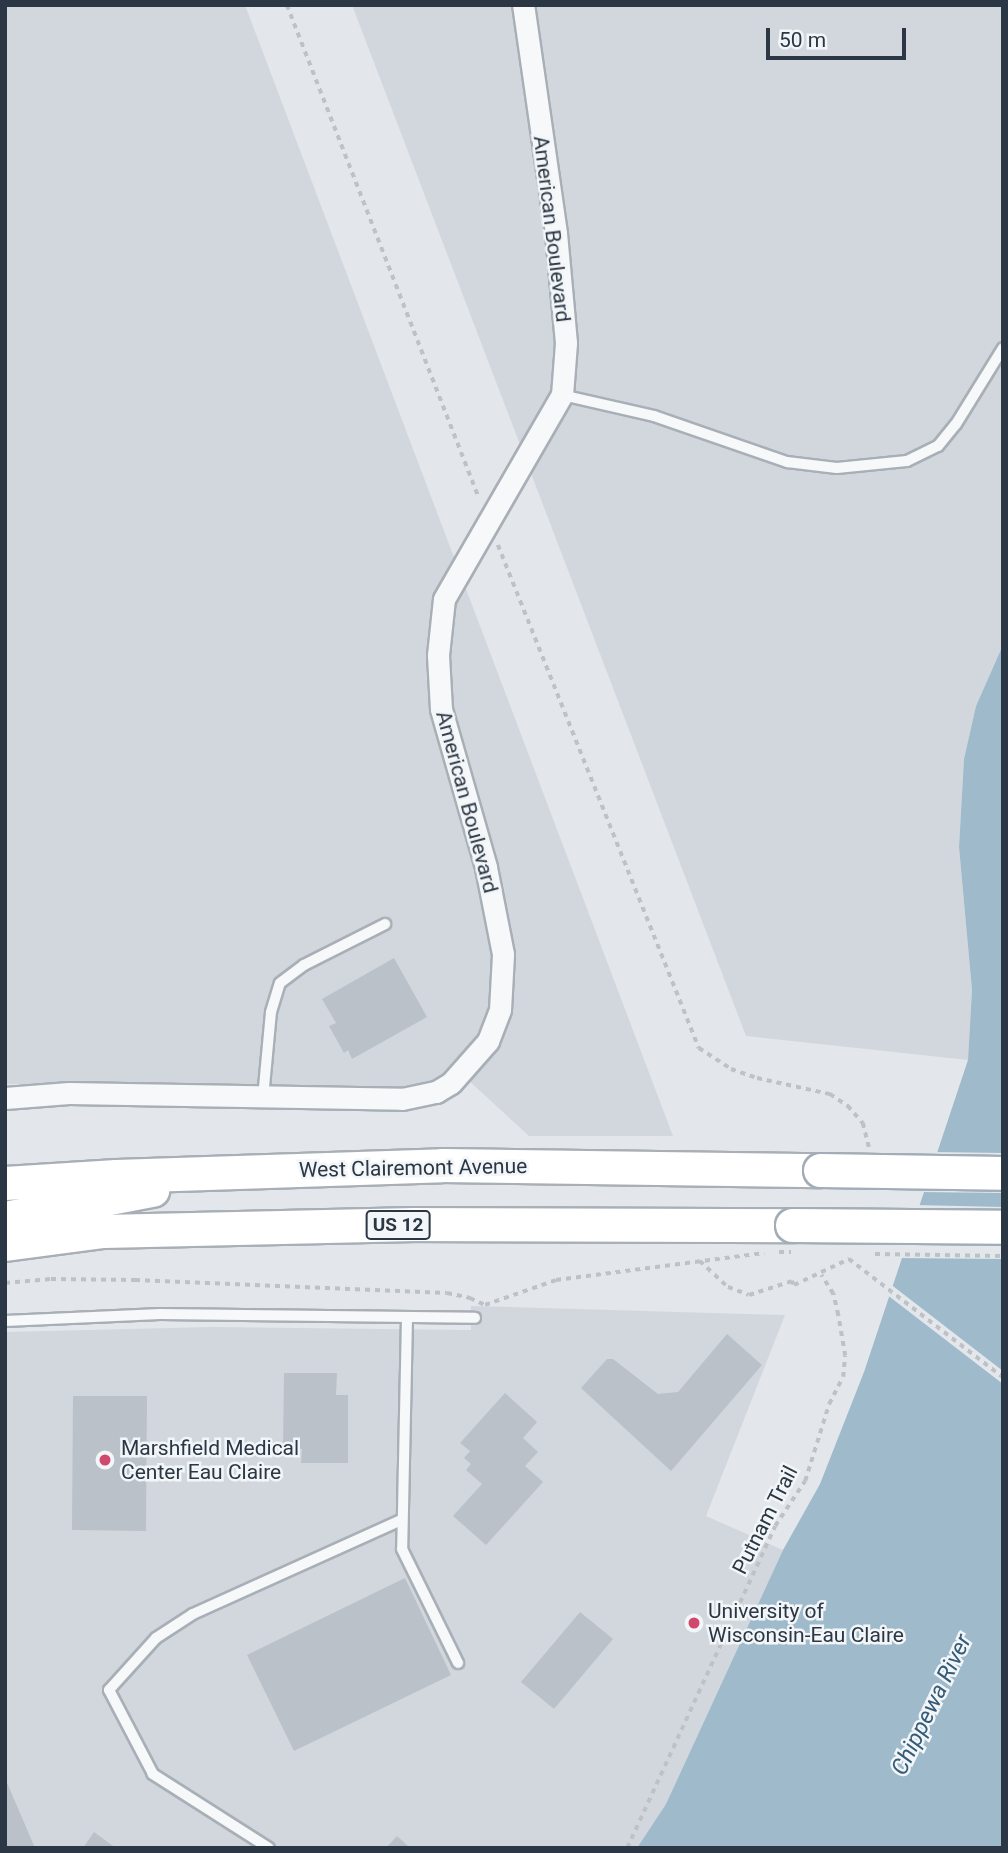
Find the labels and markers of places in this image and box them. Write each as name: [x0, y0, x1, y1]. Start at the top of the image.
place label: Marshfield Medical Center Eau Claire: [121, 1435, 299, 1485]
marker: Marshfield Medical Center Eau Claire: [95, 1450, 115, 1470]
place label: University of Wisconsin-Eau Claire: [708, 1598, 904, 1648]
marker: University of Wisconsin-Eau Claire: [686, 1615, 702, 1631]

